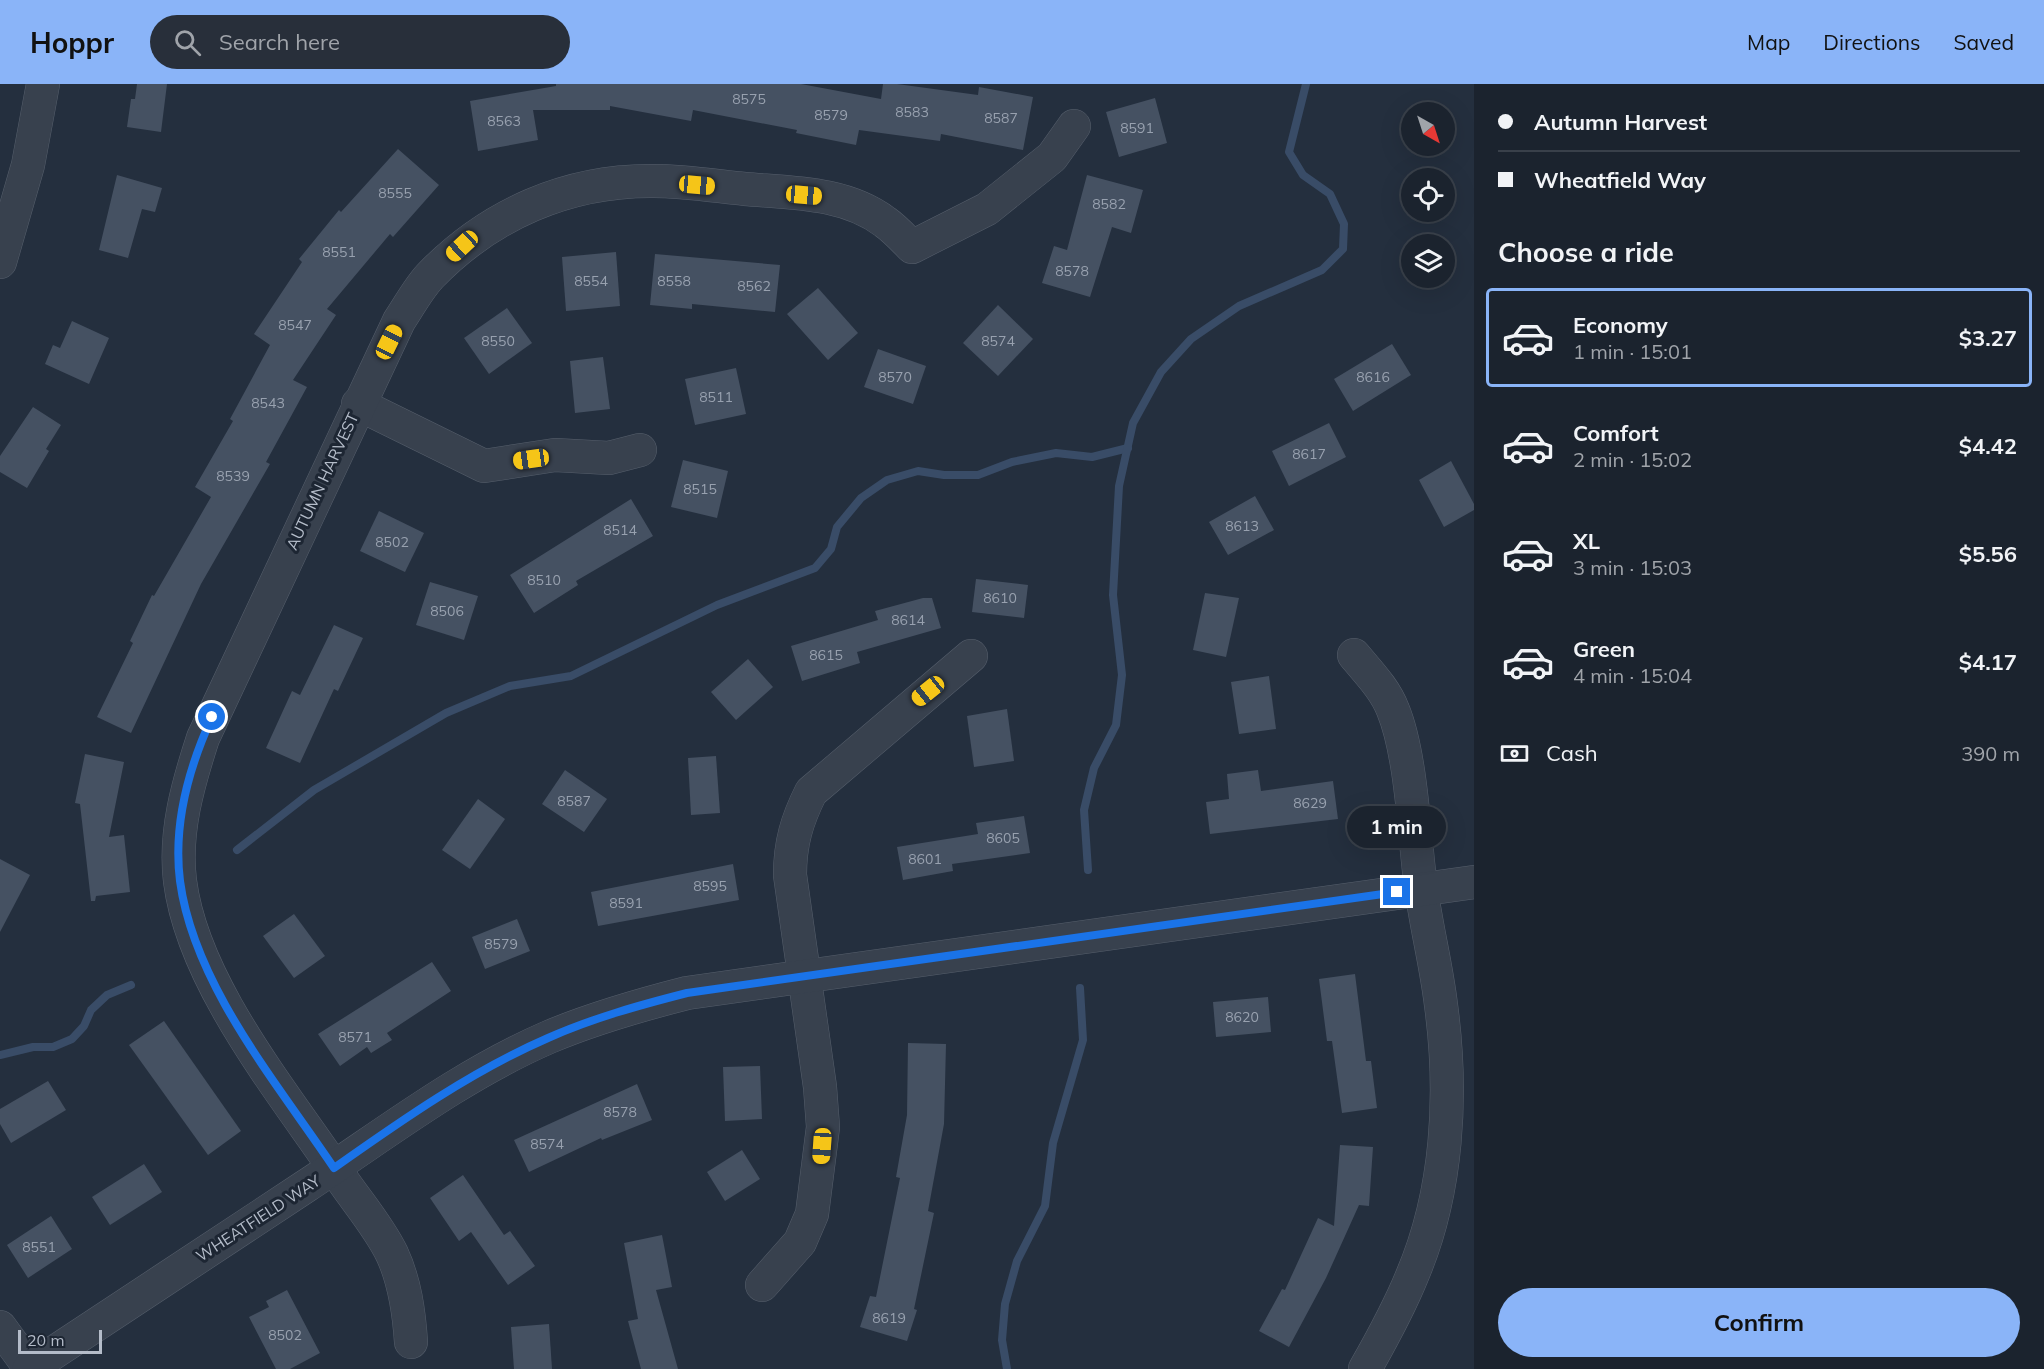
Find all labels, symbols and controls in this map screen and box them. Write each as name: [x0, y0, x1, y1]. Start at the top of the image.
search box: [150, 15, 570, 69]
text: Hoppr: [30, 25, 114, 60]
icon: search: [171, 26, 204, 59]
text: Search here: [219, 28, 340, 56]
text: Map: [1747, 29, 1790, 55]
text: Directions: [1823, 29, 1920, 55]
text: Saved: [1953, 29, 2014, 55]
house number: 8575: [732, 90, 766, 108]
north arrow: [1401, 102, 1455, 156]
map controls: [1401, 102, 1455, 288]
house number: 8583: [895, 103, 929, 121]
house number: 8579: [814, 106, 848, 124]
text: Autumn Harvest: [1534, 108, 1707, 136]
house number: 8587: [984, 109, 1018, 127]
house number: 8563: [487, 112, 521, 130]
house number: 8591: [1120, 119, 1154, 137]
text: Wheatfield Way: [1534, 166, 1706, 194]
button: locate: [1401, 168, 1455, 222]
car: [678, 174, 716, 196]
house number: 8555: [378, 184, 412, 202]
car: [785, 184, 823, 206]
house number: 8582: [1092, 195, 1126, 213]
car: [443, 227, 481, 265]
button: layers: [1401, 234, 1455, 288]
text: Choose a ride: [1498, 235, 1674, 269]
house number: 8551: [322, 243, 356, 261]
house number: 8578: [1055, 262, 1089, 280]
house number: 8554: [574, 272, 608, 290]
house number: 8558: [657, 272, 691, 290]
house number: 8562: [737, 277, 771, 295]
icon: car: [1501, 311, 1555, 365]
text: Economy: [1573, 311, 1668, 339]
house number: 8547: [278, 316, 312, 334]
car: [373, 322, 405, 362]
text: $3.27: [1959, 324, 2017, 352]
house number: 8550: [481, 332, 515, 350]
house number: 8574: [981, 332, 1015, 350]
text: 1 min · 15:01: [1573, 339, 1692, 364]
house number: 8570: [878, 368, 912, 386]
house number: 8616: [1356, 368, 1390, 386]
house number: 8511: [699, 388, 733, 406]
house number: 8543: [251, 394, 285, 412]
street label: AUTUMN HARVEST: [281, 409, 363, 553]
icon: car: [1501, 419, 1555, 473]
text: Comfort: [1573, 419, 1659, 447]
text: $4.42: [1959, 432, 2017, 460]
house number: 8617: [1292, 445, 1326, 463]
text: 2 min · 15:02: [1573, 447, 1692, 472]
car: [512, 448, 550, 470]
house number: 8539: [216, 467, 250, 485]
house number: 8515: [683, 480, 717, 498]
house number: 8613: [1225, 517, 1259, 535]
house number: 8514: [603, 521, 637, 539]
icon: car: [1501, 527, 1555, 581]
text: XL: [1573, 527, 1600, 555]
house number: 8502: [375, 533, 409, 551]
text: $5.56: [1959, 540, 2017, 568]
text: 3 min · 15:03: [1573, 555, 1692, 580]
house number: 8510: [527, 571, 561, 589]
house number: 8610: [983, 589, 1017, 607]
house number: 8506: [430, 602, 464, 620]
house number: 8614: [891, 611, 925, 629]
icon: car: [1501, 635, 1555, 689]
text: Green: [1573, 635, 1635, 663]
house number: 8615: [809, 646, 843, 664]
text: $4.17: [1959, 648, 2017, 676]
text: 4 min · 15:04: [1573, 663, 1692, 688]
car: [908, 673, 948, 709]
route start: [198, 703, 225, 730]
icon: cash: [1498, 737, 1531, 770]
text: Cash: [1546, 739, 1598, 767]
text: 390 m: [1961, 741, 2020, 766]
house number: 8587: [557, 792, 591, 810]
house number: 8629: [1293, 794, 1327, 812]
callout: 1 min: [1348, 805, 1446, 847]
text: 1 min: [1370, 814, 1423, 839]
house number: 8605: [986, 829, 1020, 847]
house number: 8601: [908, 850, 942, 868]
house number: 8595: [693, 877, 727, 895]
route end: [1383, 878, 1410, 905]
house number: 8591: [609, 894, 643, 912]
house number: 8579: [484, 935, 518, 953]
house number: 8620: [1225, 1008, 1259, 1026]
house number: 8571: [338, 1028, 372, 1046]
house number: 8578: [603, 1103, 637, 1121]
car: [812, 1127, 832, 1165]
house number: 8574: [530, 1135, 564, 1153]
street label: WHEATFIELD WAY: [192, 1170, 324, 1266]
house number: 8551: [22, 1238, 56, 1256]
button: Confirm: [1498, 1288, 2020, 1357]
house number: 8619: [872, 1309, 906, 1327]
house number: 8502: [268, 1326, 302, 1344]
scale bar: [18, 1327, 102, 1354]
text: 20 m: [27, 1330, 64, 1350]

